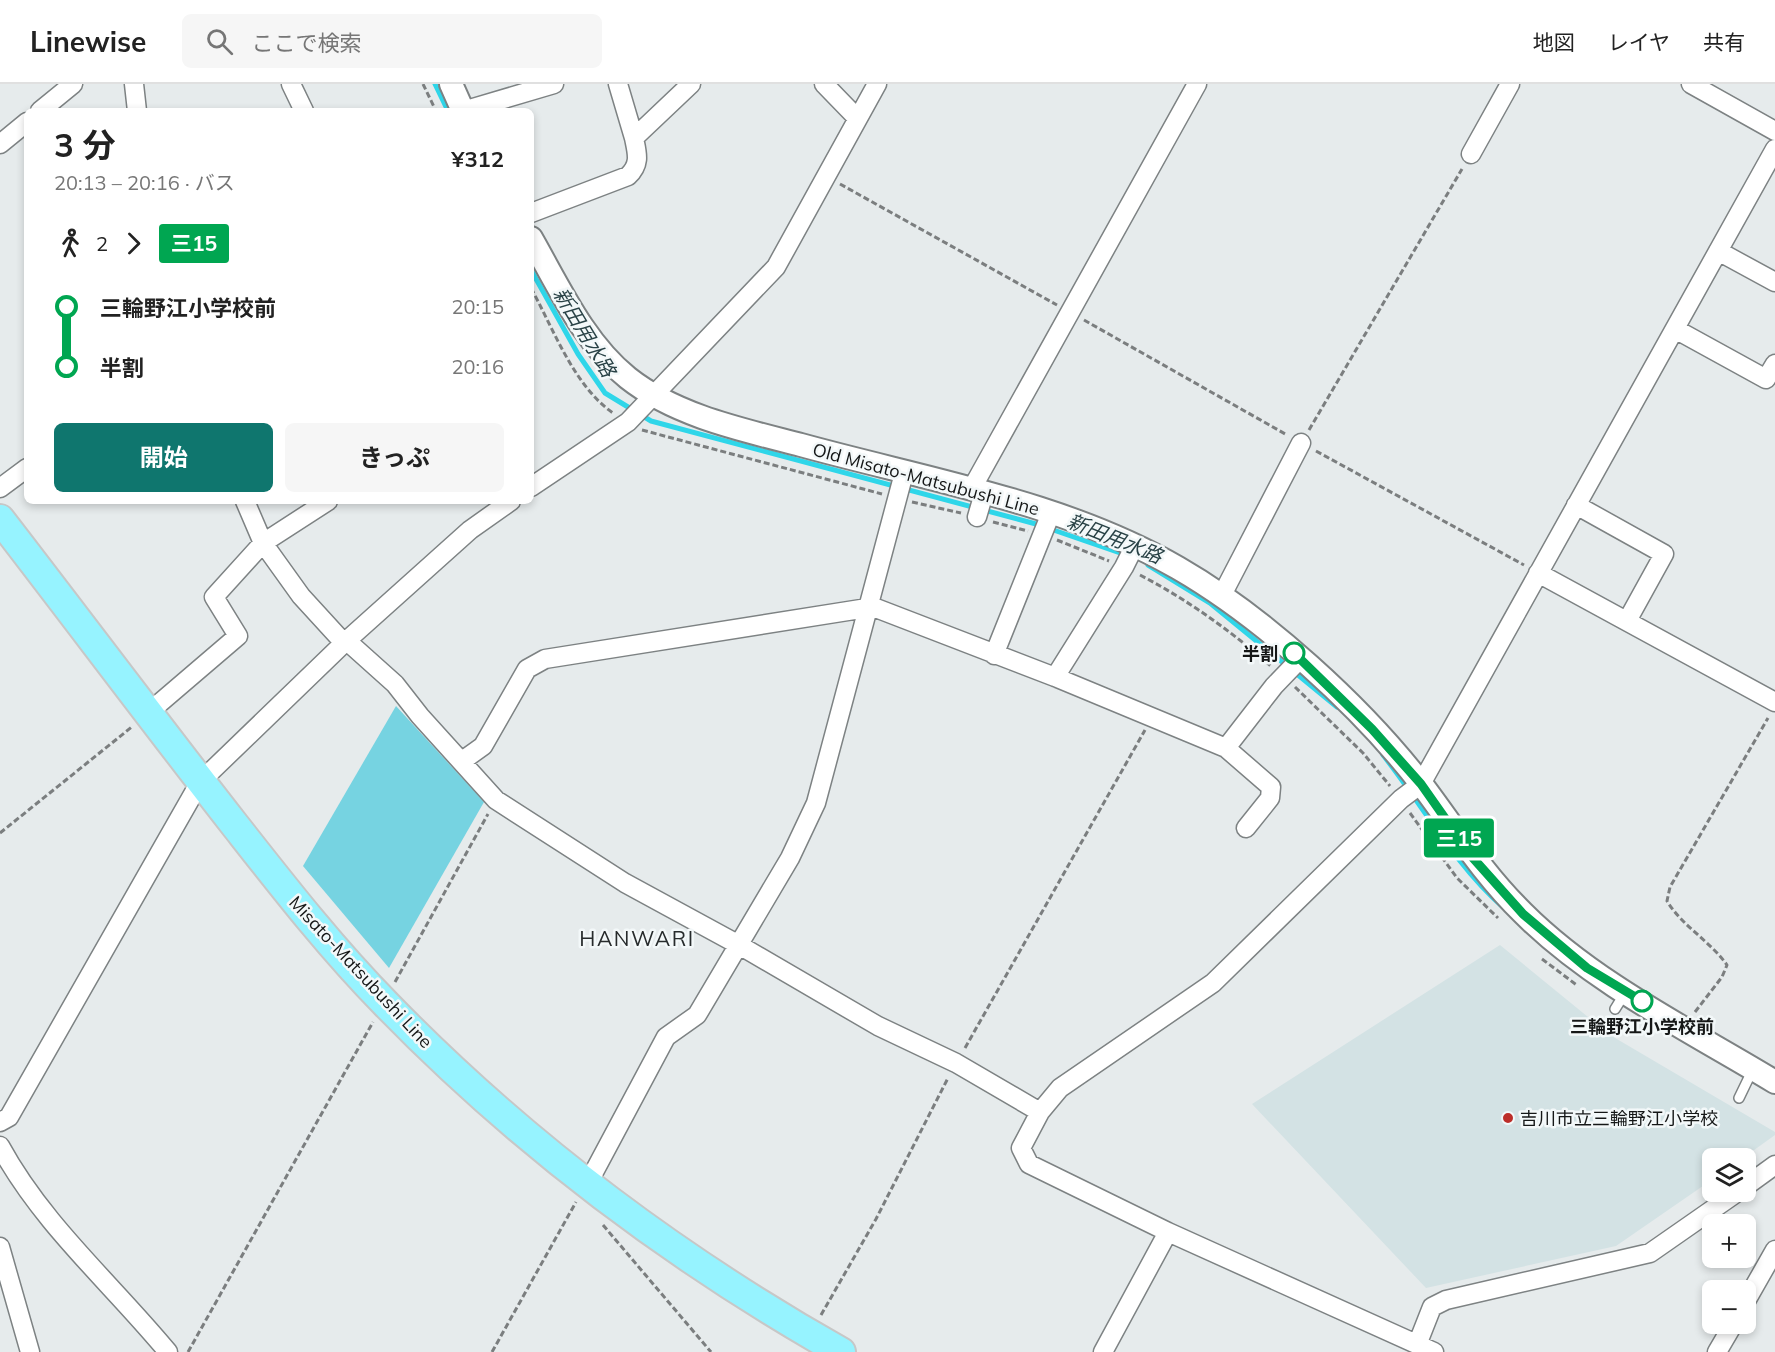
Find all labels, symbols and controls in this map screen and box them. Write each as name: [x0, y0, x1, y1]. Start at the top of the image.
search box: [182, 14, 602, 68]
text: Linewise: [30, 24, 146, 59]
icon: search: [203, 25, 236, 58]
text: ここで検索: [251, 29, 361, 57]
text: 地図: [1533, 29, 1575, 55]
text: レイヤ: [1608, 29, 1670, 55]
text: 共有: [1703, 29, 1745, 55]
text: 3 分: [54, 124, 116, 165]
text: ¥312: [451, 145, 504, 173]
text: 20:13 – 20:16 · バス: [54, 170, 235, 195]
icon: walk: [54, 227, 87, 260]
icon: forward: [117, 227, 150, 260]
text: 三15: [171, 230, 217, 256]
text: 2: [96, 231, 108, 256]
water label: 新田用水路: [549, 283, 622, 383]
text: 三輪野江小学校前: [100, 294, 276, 322]
text: 20:15: [451, 294, 504, 319]
text: 半割: [100, 354, 144, 382]
text: 20:16: [451, 354, 504, 379]
button: 開始: [54, 423, 273, 492]
button: きっぷ: [285, 423, 504, 492]
street label: Old Misato-Matsubushi Line: [810, 438, 1042, 520]
water label: 新田用水路: [1064, 508, 1168, 569]
place label: 半割: [1242, 642, 1278, 665]
marker: 半割: [1283, 642, 1305, 664]
line badge: 三15: [1424, 818, 1494, 858]
text: 三15: [1436, 825, 1482, 851]
street label: Misato-Matsubushi Line: [284, 891, 438, 1053]
district label: HANWARI: [579, 925, 695, 951]
marker: 三輪野江小学校前: [1631, 990, 1653, 1012]
place label: 三輪野江小学校前: [1570, 1015, 1714, 1038]
place label: 吉川市立三輪野江小学校: [1520, 1107, 1718, 1130]
marker: 吉川市立三輪野江小学校: [1501, 1111, 1515, 1125]
map controls: [1702, 1148, 1756, 1334]
button: layers: [1702, 1148, 1756, 1202]
button: +: [1702, 1214, 1756, 1268]
button: −: [1702, 1280, 1756, 1334]

